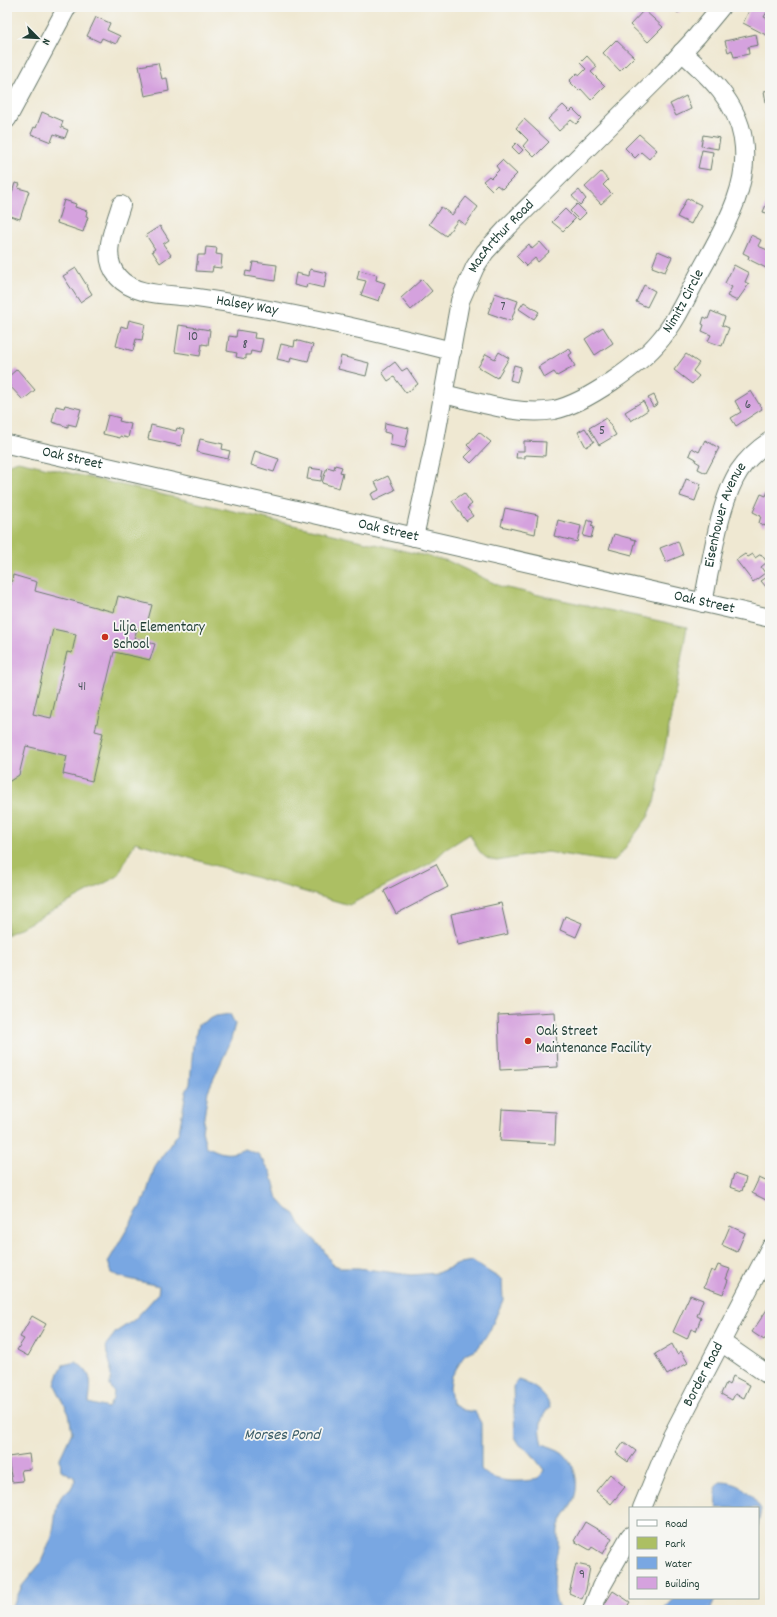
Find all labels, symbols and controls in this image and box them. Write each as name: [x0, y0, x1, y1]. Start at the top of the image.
north arrow: [18, 18, 58, 58]
text: N: [37, 36, 54, 48]
street label: MacArthur Road: [463, 195, 540, 276]
street label: Nimitz Circle: [658, 265, 711, 338]
street label: Halsey Way: [214, 290, 281, 322]
house number: 7: [501, 298, 506, 317]
house number: 10: [188, 328, 198, 347]
house number: 8: [242, 336, 248, 355]
house number: 6: [745, 396, 751, 415]
house number: 5: [599, 422, 605, 441]
street label: Oak Street: [40, 441, 105, 477]
street label: Eisenhower Avenue: [699, 457, 753, 570]
street label: Oak Street: [356, 513, 421, 549]
street label: Oak Street: [672, 585, 737, 621]
place label: Lilja Elementary School: [113, 617, 206, 656]
marker: Lilja Elementary School: [100, 632, 110, 642]
house number: 41: [78, 678, 86, 697]
place label: Oak Street Maintenance Facility: [536, 1021, 652, 1060]
marker: Oak Street Maintenance Facility: [523, 1036, 533, 1046]
street label: Border Road: [678, 1339, 730, 1411]
water label: Morses Pond: [244, 1424, 322, 1447]
legend: [629, 1507, 759, 1599]
text: Road: [665, 1516, 687, 1533]
text: Park: [665, 1536, 686, 1553]
text: Water: [665, 1556, 692, 1573]
house number: 9: [579, 1566, 585, 1585]
text: Building: [665, 1576, 700, 1593]

